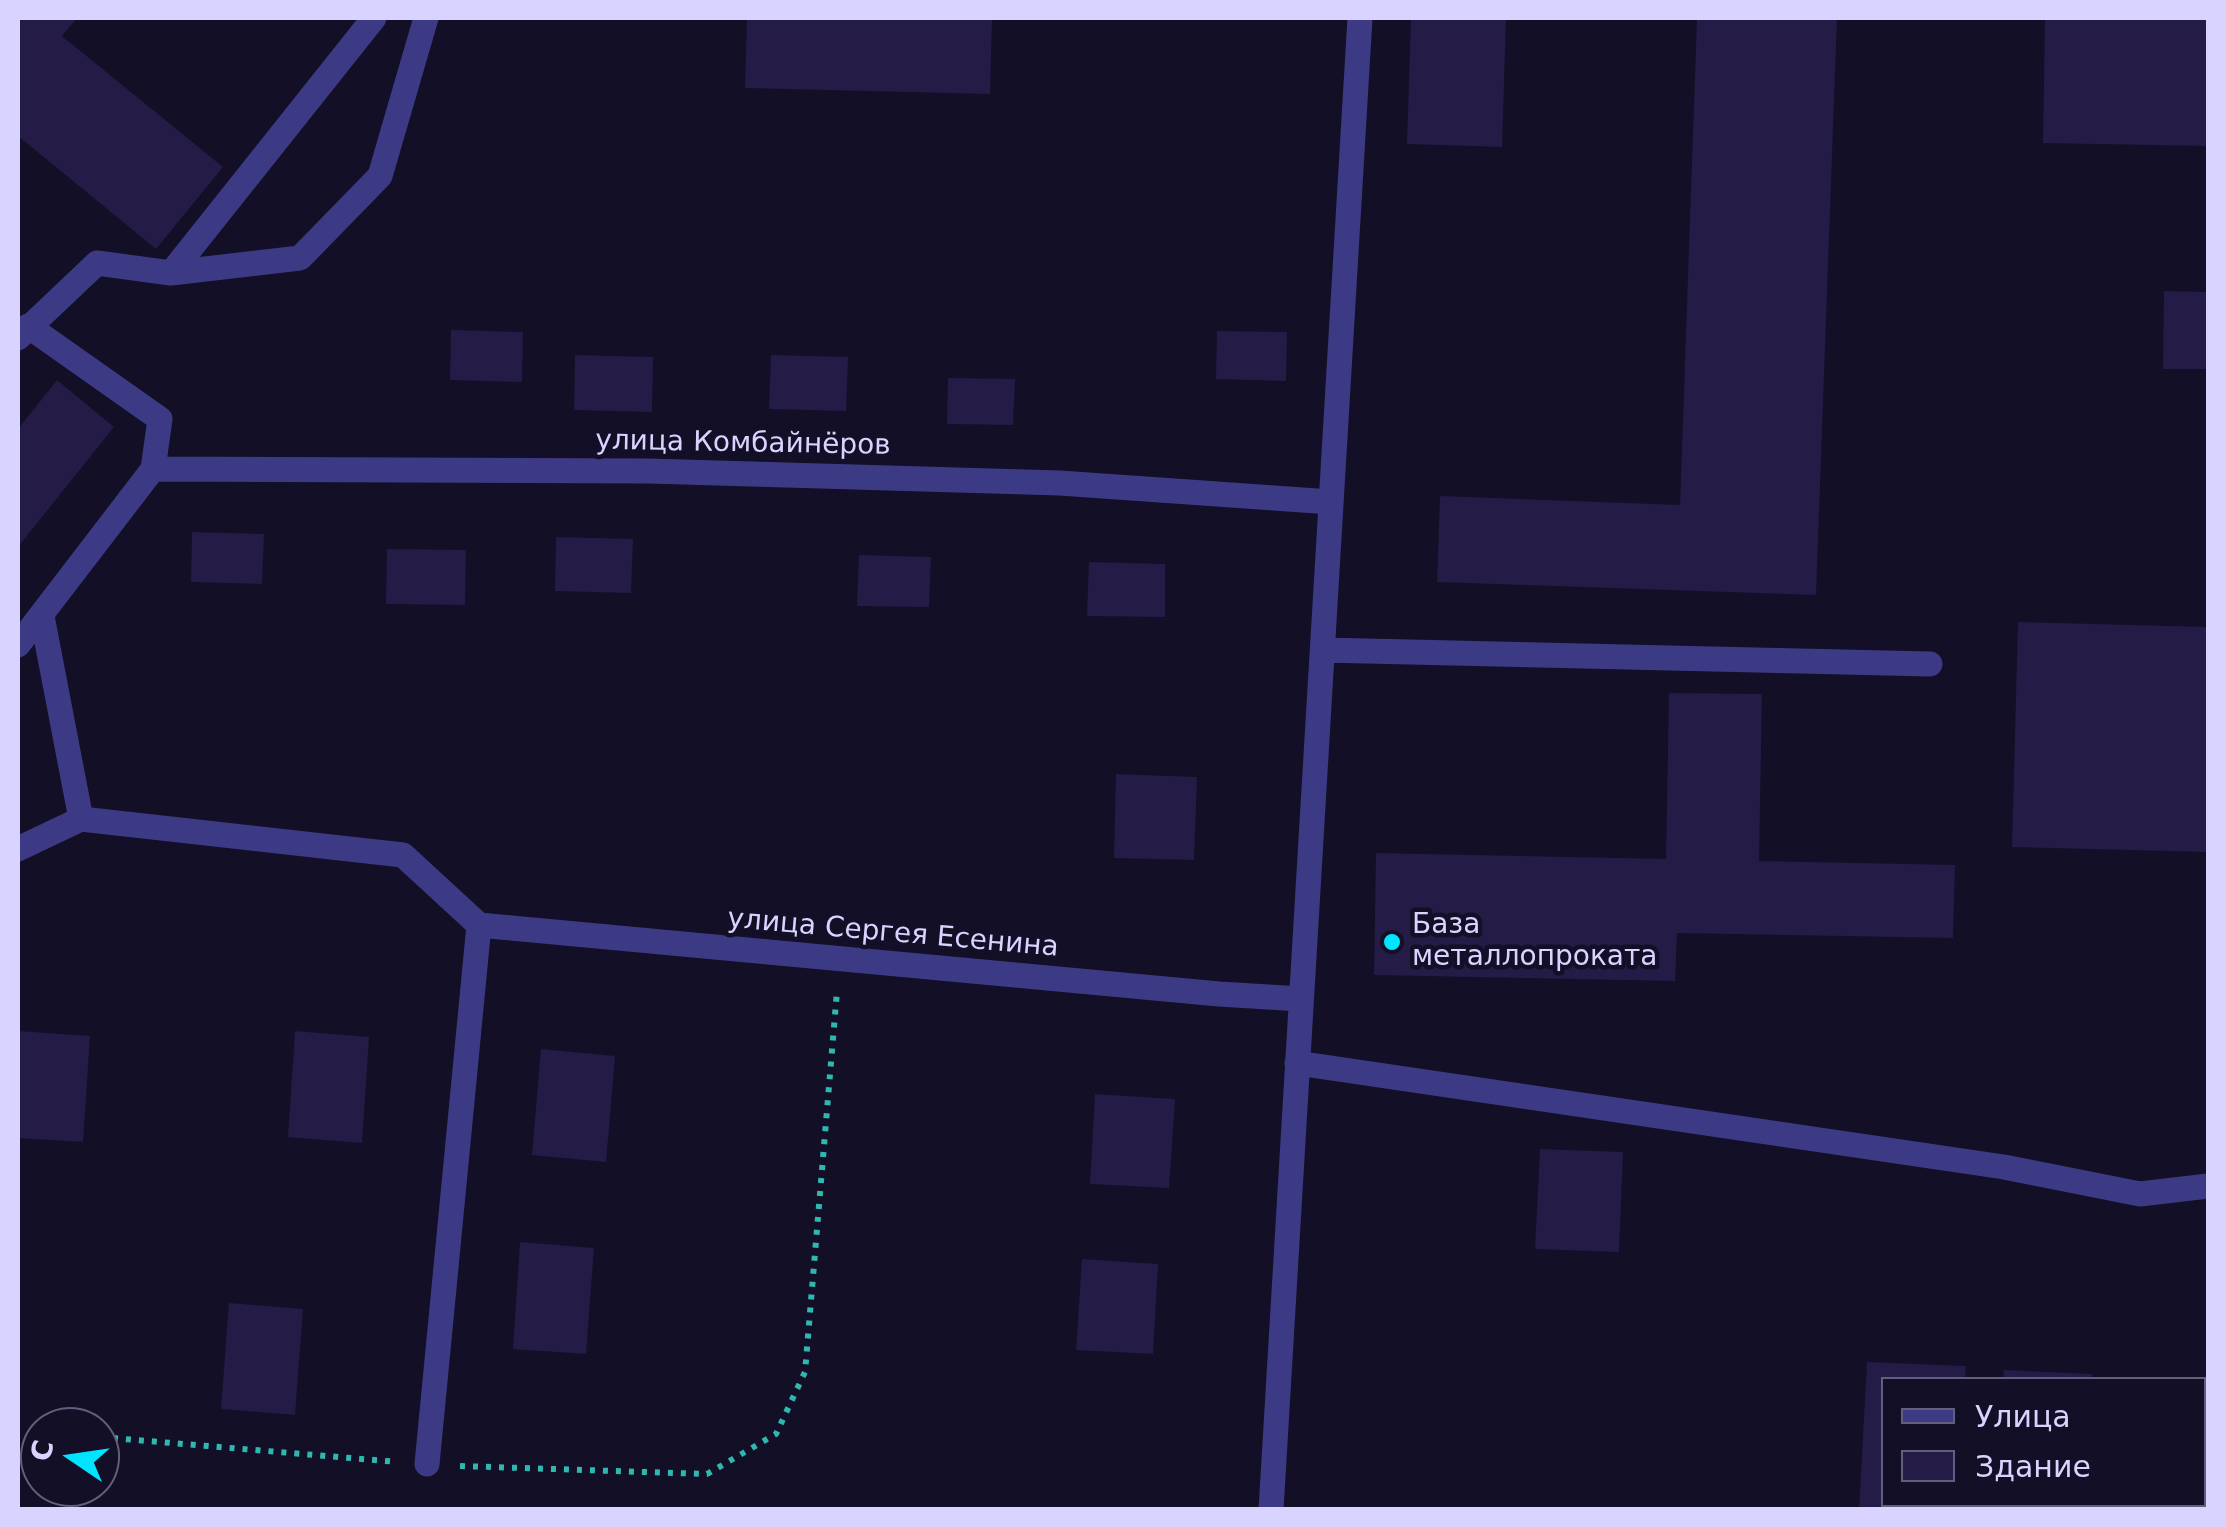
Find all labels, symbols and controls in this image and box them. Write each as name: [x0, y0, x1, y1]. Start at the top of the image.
street label: улица Комбайнёров: [595, 425, 891, 463]
street label: улица Сергея Есенина: [726, 903, 1060, 965]
place label: База металлопроката: [1412, 909, 1657, 975]
marker: База металлопроката: [1381, 931, 1403, 953]
legend: [1881, 1377, 2206, 1507]
text: Улица: [1975, 1399, 2071, 1434]
north arrow: [20, 1407, 120, 1507]
text: С: [24, 1437, 61, 1464]
text: Здание: [1975, 1449, 2091, 1484]

